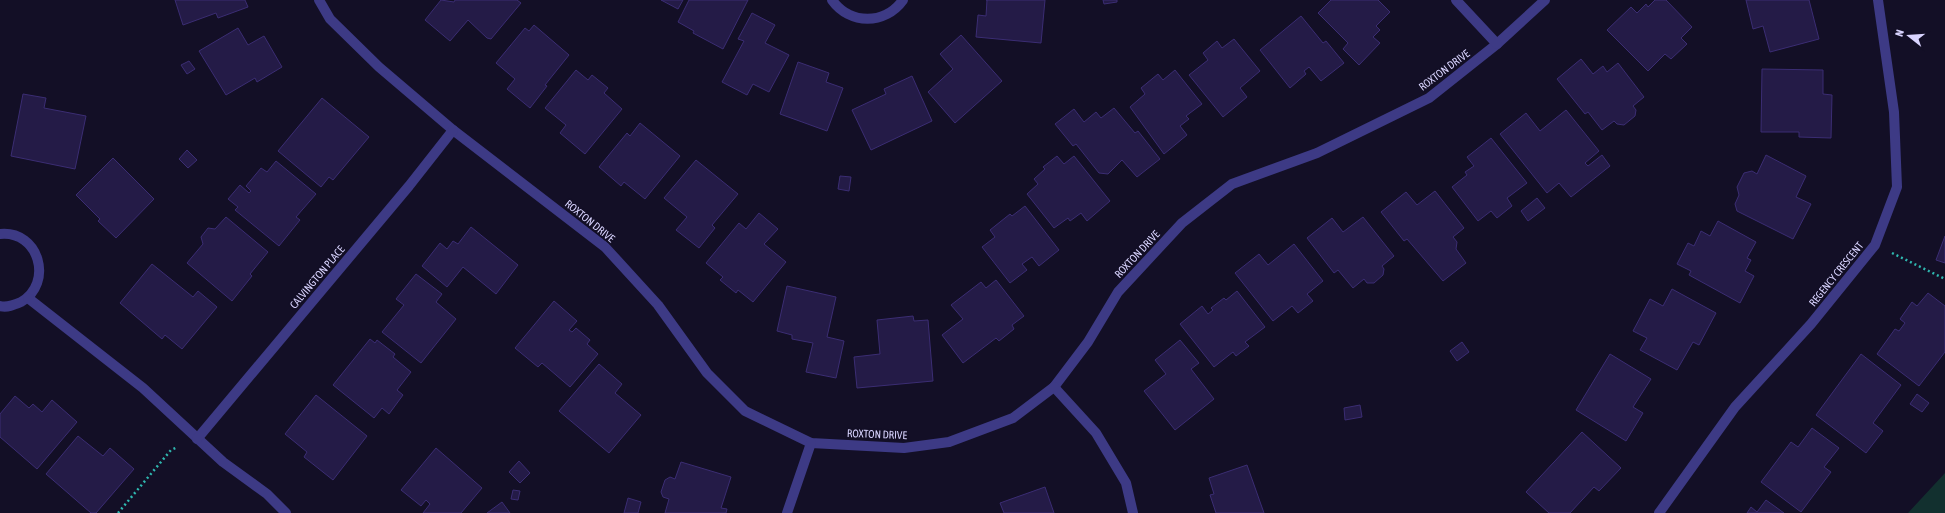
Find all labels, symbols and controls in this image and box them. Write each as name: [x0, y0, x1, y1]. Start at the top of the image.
north arrow: [1889, 16, 1929, 56]
text: N: [1893, 28, 1906, 38]
street label: ROXTON DRIVE: [1416, 47, 1472, 93]
street label: ROXTON DRIVE: [563, 197, 617, 245]
street label: ROXTON DRIVE: [1112, 228, 1162, 280]
street label: REGENCY CRESCENT: [1806, 239, 1866, 309]
street label: CALVINGTON PLACE: [287, 243, 347, 311]
street label: ROXTON DRIVE: [847, 427, 908, 441]

